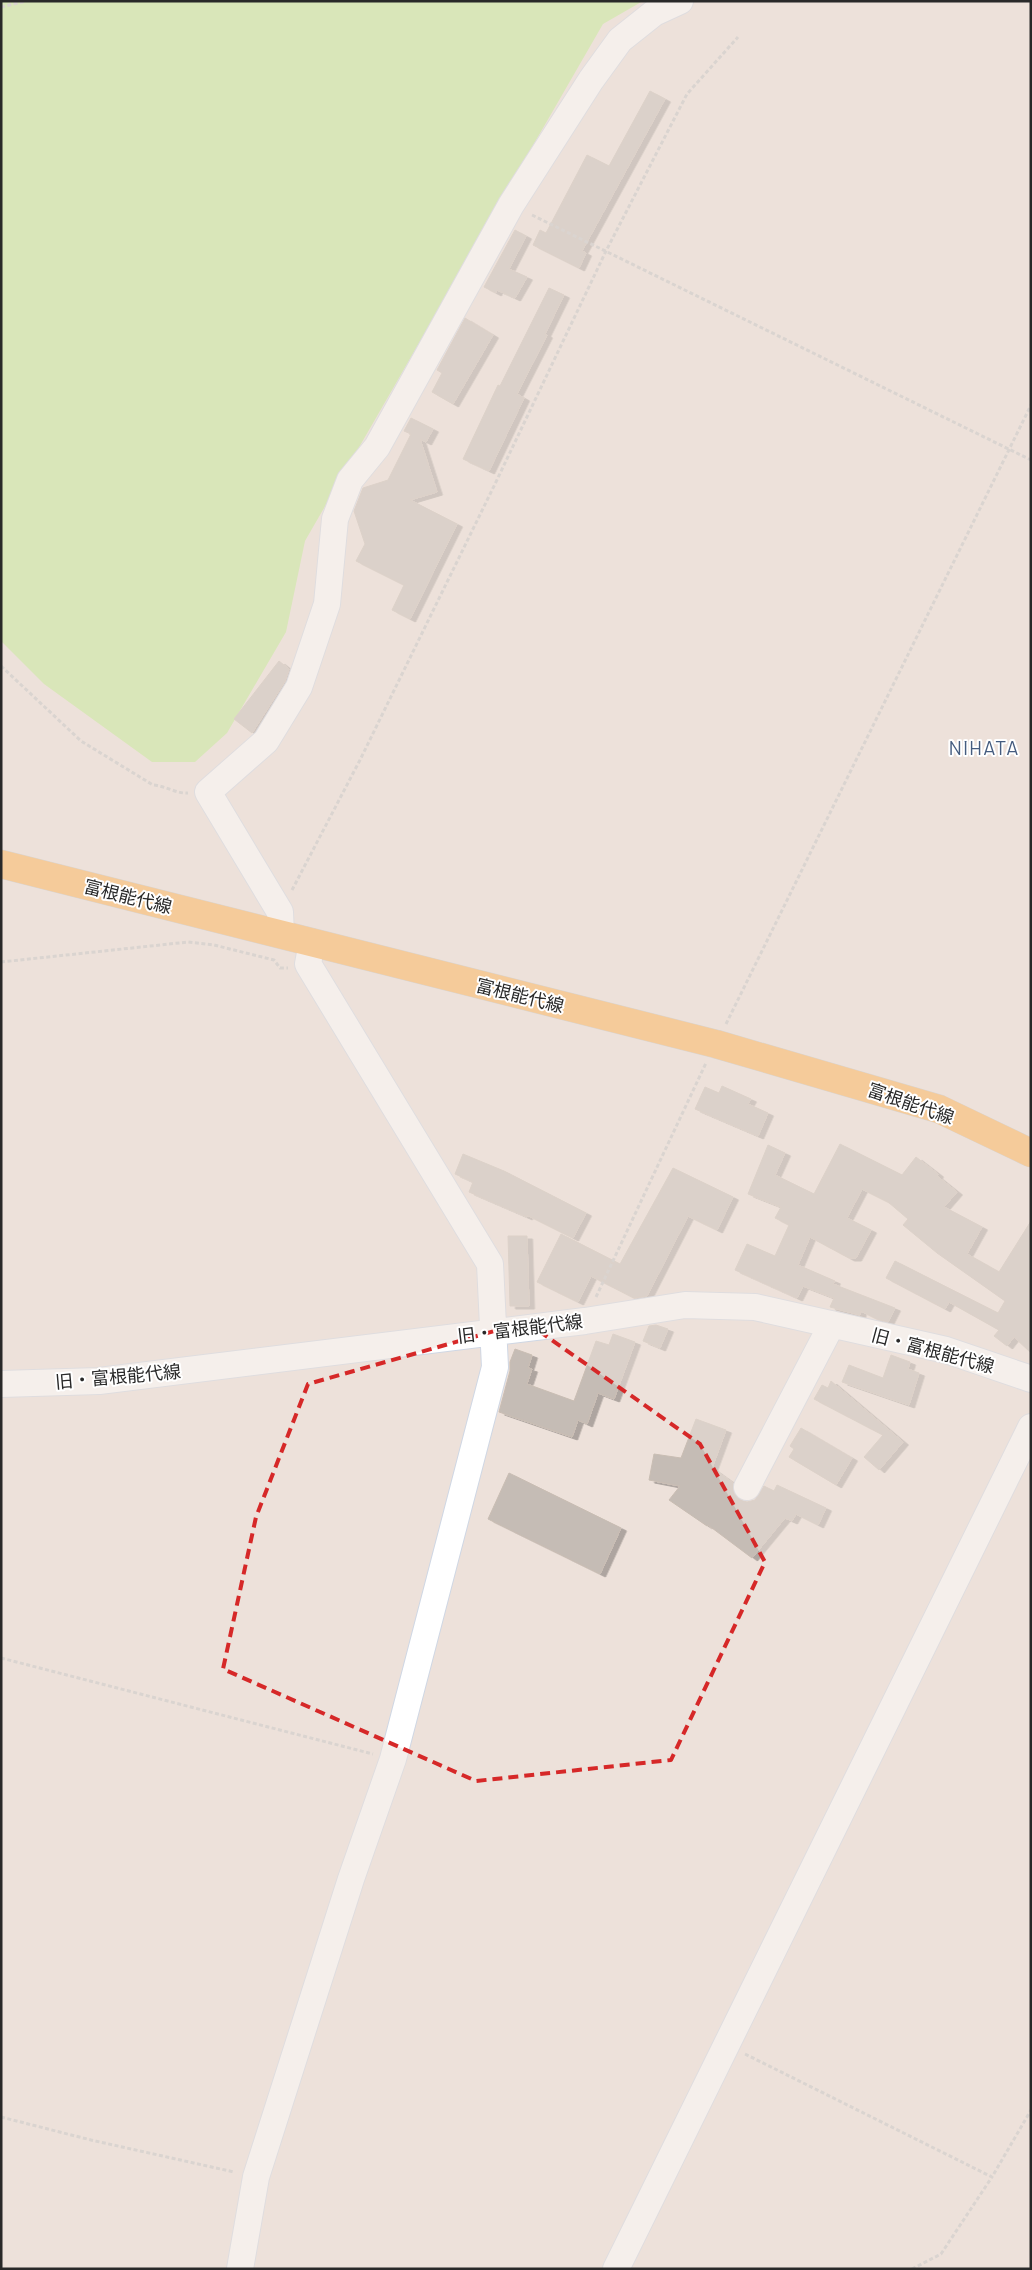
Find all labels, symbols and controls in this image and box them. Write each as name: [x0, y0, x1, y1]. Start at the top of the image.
district label: NIHATA: [948, 735, 1020, 759]
street label: 富根能代線: [82, 874, 174, 918]
street label: 富根能代線: [474, 973, 566, 1017]
street label: 富根能代線: [865, 1078, 957, 1128]
street label: 旧・富根能代線: [456, 1309, 584, 1347]
street label: 旧・富根能代線: [869, 1323, 997, 1377]
street label: 旧・富根能代線: [54, 1360, 182, 1392]

